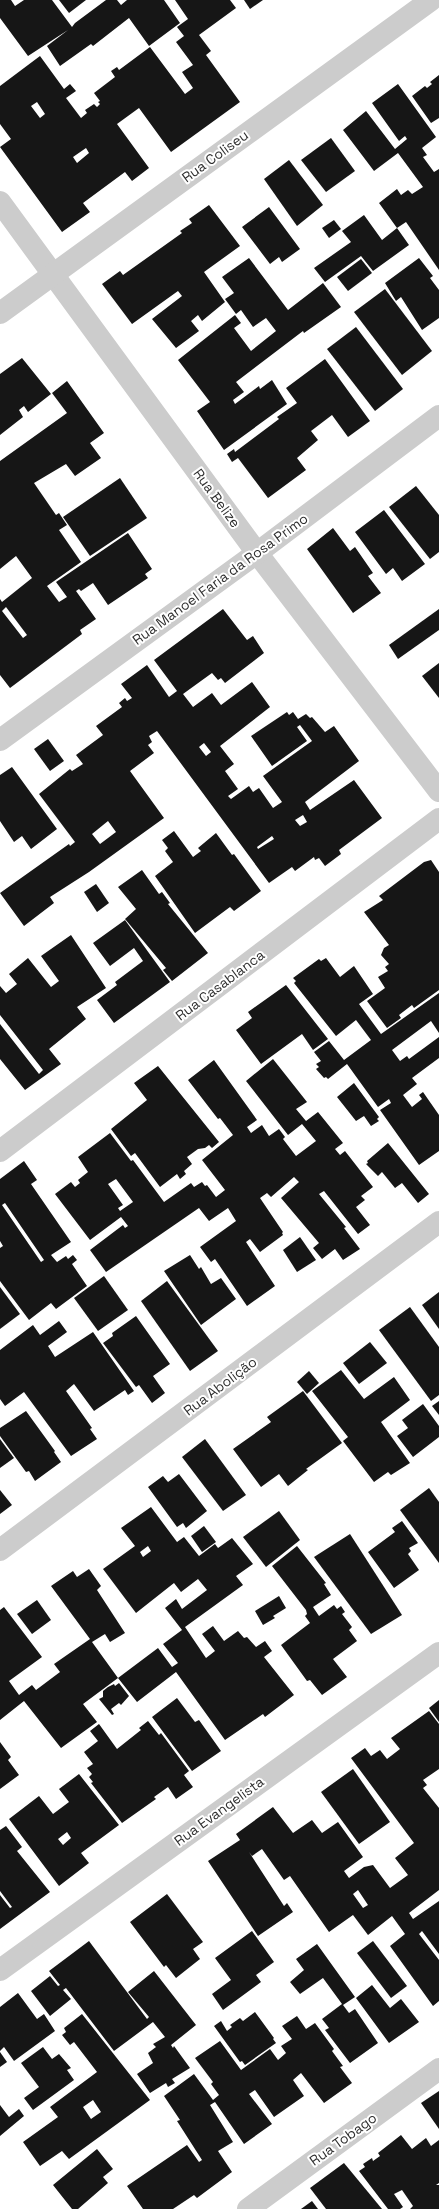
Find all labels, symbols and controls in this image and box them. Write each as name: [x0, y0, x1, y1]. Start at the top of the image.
street label: Rua Coliseu: [178, 126, 252, 186]
street label: Rua Belize: [190, 465, 244, 531]
street label: Rua Manoel Faria da Rosa Primo: [129, 509, 311, 649]
street label: Rua Casablanca: [172, 946, 268, 1024]
street label: Rua Abolição: [180, 1353, 260, 1419]
street label: Rua Evangelista: [171, 1772, 267, 1850]
street label: Rua Tobago: [306, 2109, 380, 2169]

